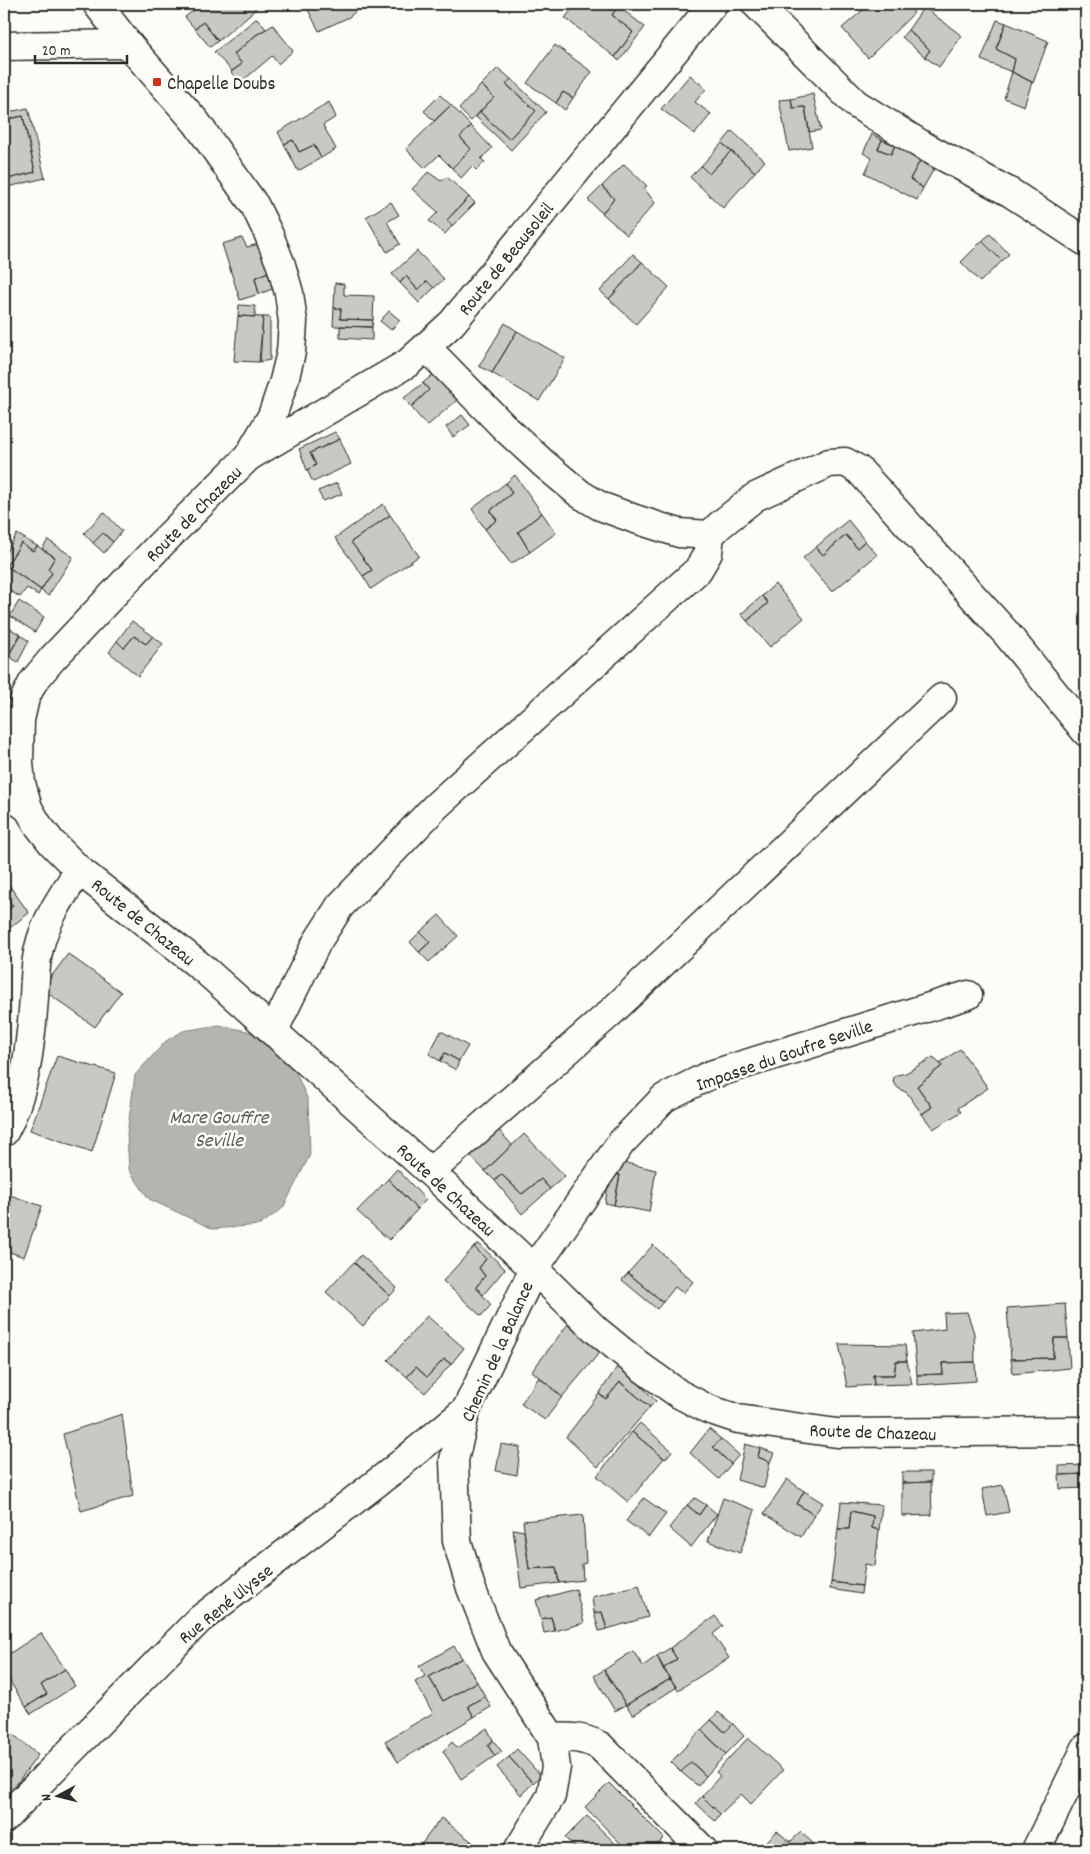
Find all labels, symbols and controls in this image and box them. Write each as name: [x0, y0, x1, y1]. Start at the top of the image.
scale bar: [35, 32, 128, 64]
text: 20 m: [42, 41, 70, 63]
place label: Chapelle Doubs: [167, 72, 276, 99]
marker: Chapelle Doubs: [151, 76, 163, 88]
street label: Route de Beausoleil: [453, 197, 562, 323]
street label: Route de Chazeau: [141, 461, 250, 570]
street label: Route de Chazeau: [84, 873, 200, 974]
street label: Impasse du Goufre Seville: [693, 1014, 877, 1100]
water label: Mare Gouffre Seville: [169, 1105, 270, 1156]
street label: Route de Chazeau: [389, 1138, 500, 1245]
street label: Chemin de la Balance: [456, 1278, 542, 1427]
street label: Route de Chazeau: [809, 1419, 937, 1450]
street label: Rue René Ulysse: [174, 1559, 280, 1652]
north arrow: [32, 1772, 82, 1822]
text: N: [37, 1793, 57, 1802]

